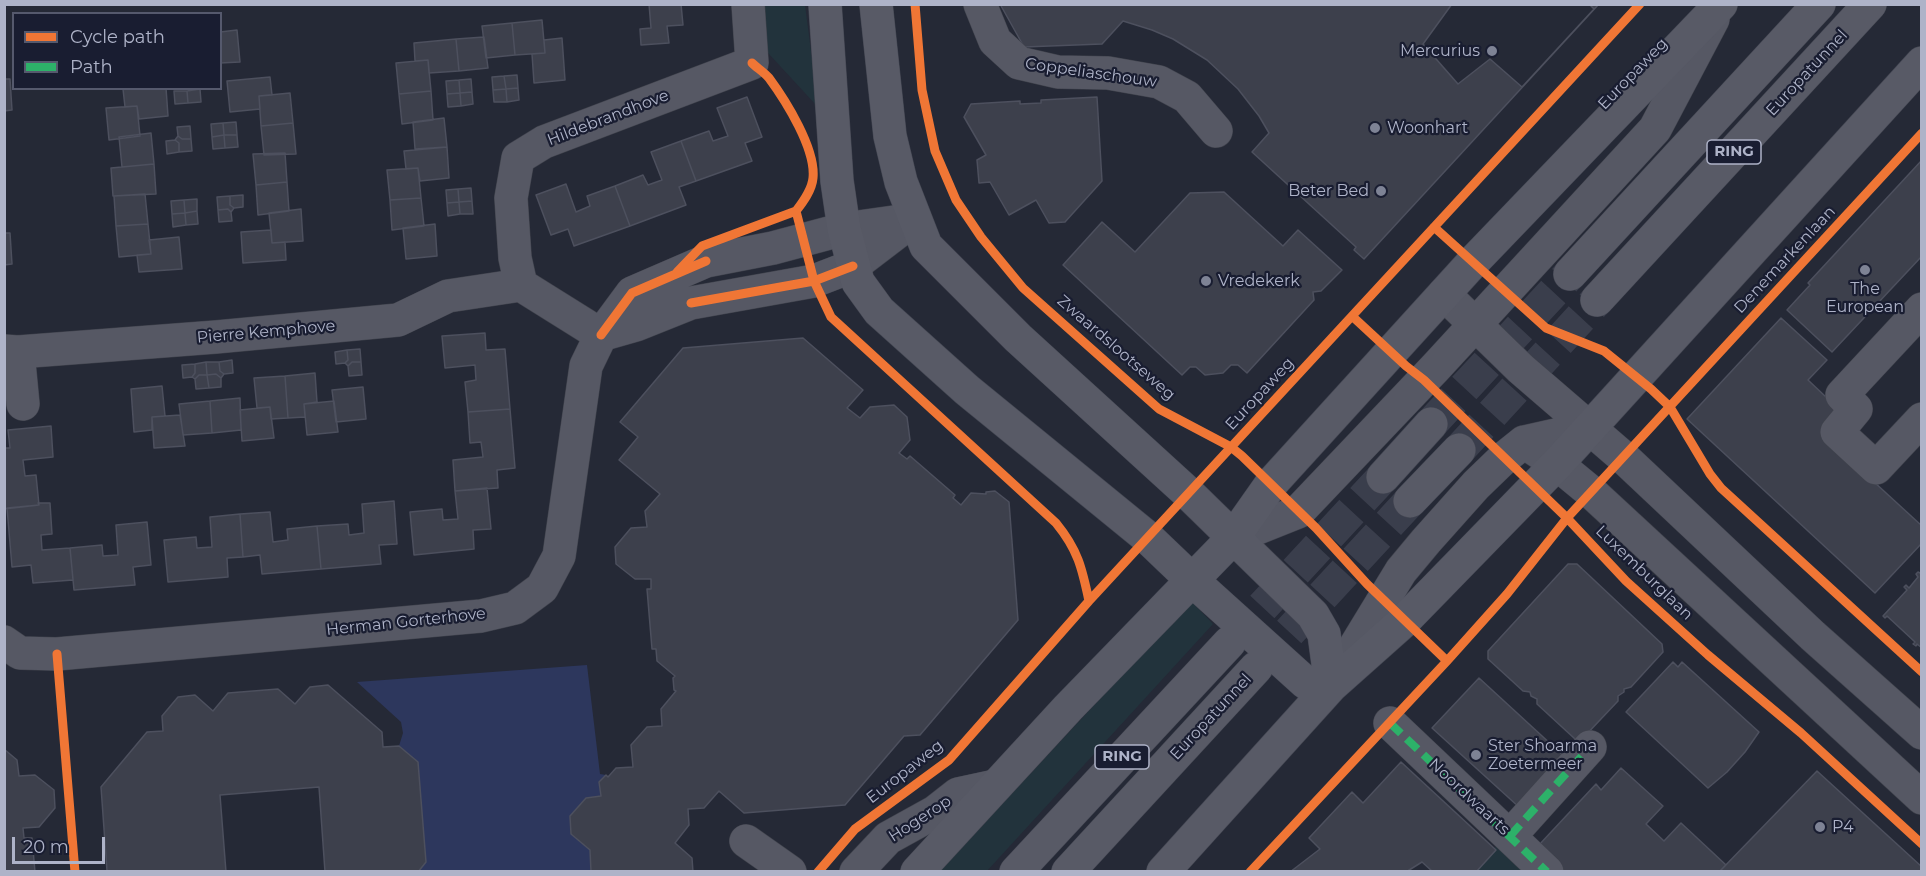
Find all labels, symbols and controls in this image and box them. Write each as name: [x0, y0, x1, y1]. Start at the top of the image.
legend: [12, 12, 222, 90]
text: Cycle path: [70, 26, 165, 48]
street label: Europatunnel: [1762, 26, 1852, 120]
street label: Europaweg: [1594, 34, 1672, 114]
place label: Mercurius: [1400, 41, 1480, 61]
marker: Mercurius: [1485, 44, 1499, 58]
street label: Coppeliaschouw: [1024, 54, 1158, 92]
text: Path: [70, 56, 113, 78]
street label: Hildebrandhove: [545, 86, 671, 150]
place label: Woonhart: [1387, 118, 1468, 138]
marker: Woonhart: [1368, 121, 1382, 135]
road number: RING: [1707, 140, 1761, 164]
place label: Beter Bed: [1288, 181, 1369, 201]
marker: Beter Bed: [1374, 184, 1388, 198]
street label: Denemarkenlaan: [1730, 202, 1840, 318]
marker: The European: [1858, 263, 1872, 277]
place label: Vredekerk: [1218, 271, 1300, 291]
marker: Vredekerk: [1199, 274, 1213, 288]
place label: The European: [1826, 279, 1904, 317]
street label: Zwaardslootseweg: [1053, 291, 1179, 405]
street label: Pierre Kemphove: [196, 316, 336, 348]
street label: Europaweg: [1222, 354, 1298, 434]
street label: Luxemburglaan: [1591, 522, 1697, 624]
street label: Herman Gorterhove: [325, 604, 487, 640]
street label: Europatunnel: [1166, 670, 1256, 764]
street label: Europaweg: [863, 736, 947, 808]
place label: Ster Shoarma Zoetermeer: [1488, 736, 1597, 774]
road number: RING: [1095, 745, 1149, 769]
marker: Ster Shoarma Zoetermeer: [1469, 748, 1483, 762]
street label: Noordwaarts: [1425, 755, 1513, 839]
street label: Hogerop: [885, 792, 955, 846]
place label: P4: [1832, 817, 1854, 837]
marker: P4: [1813, 820, 1827, 834]
scale bar: [15, 825, 108, 863]
text: 20 m: [23, 836, 69, 858]

